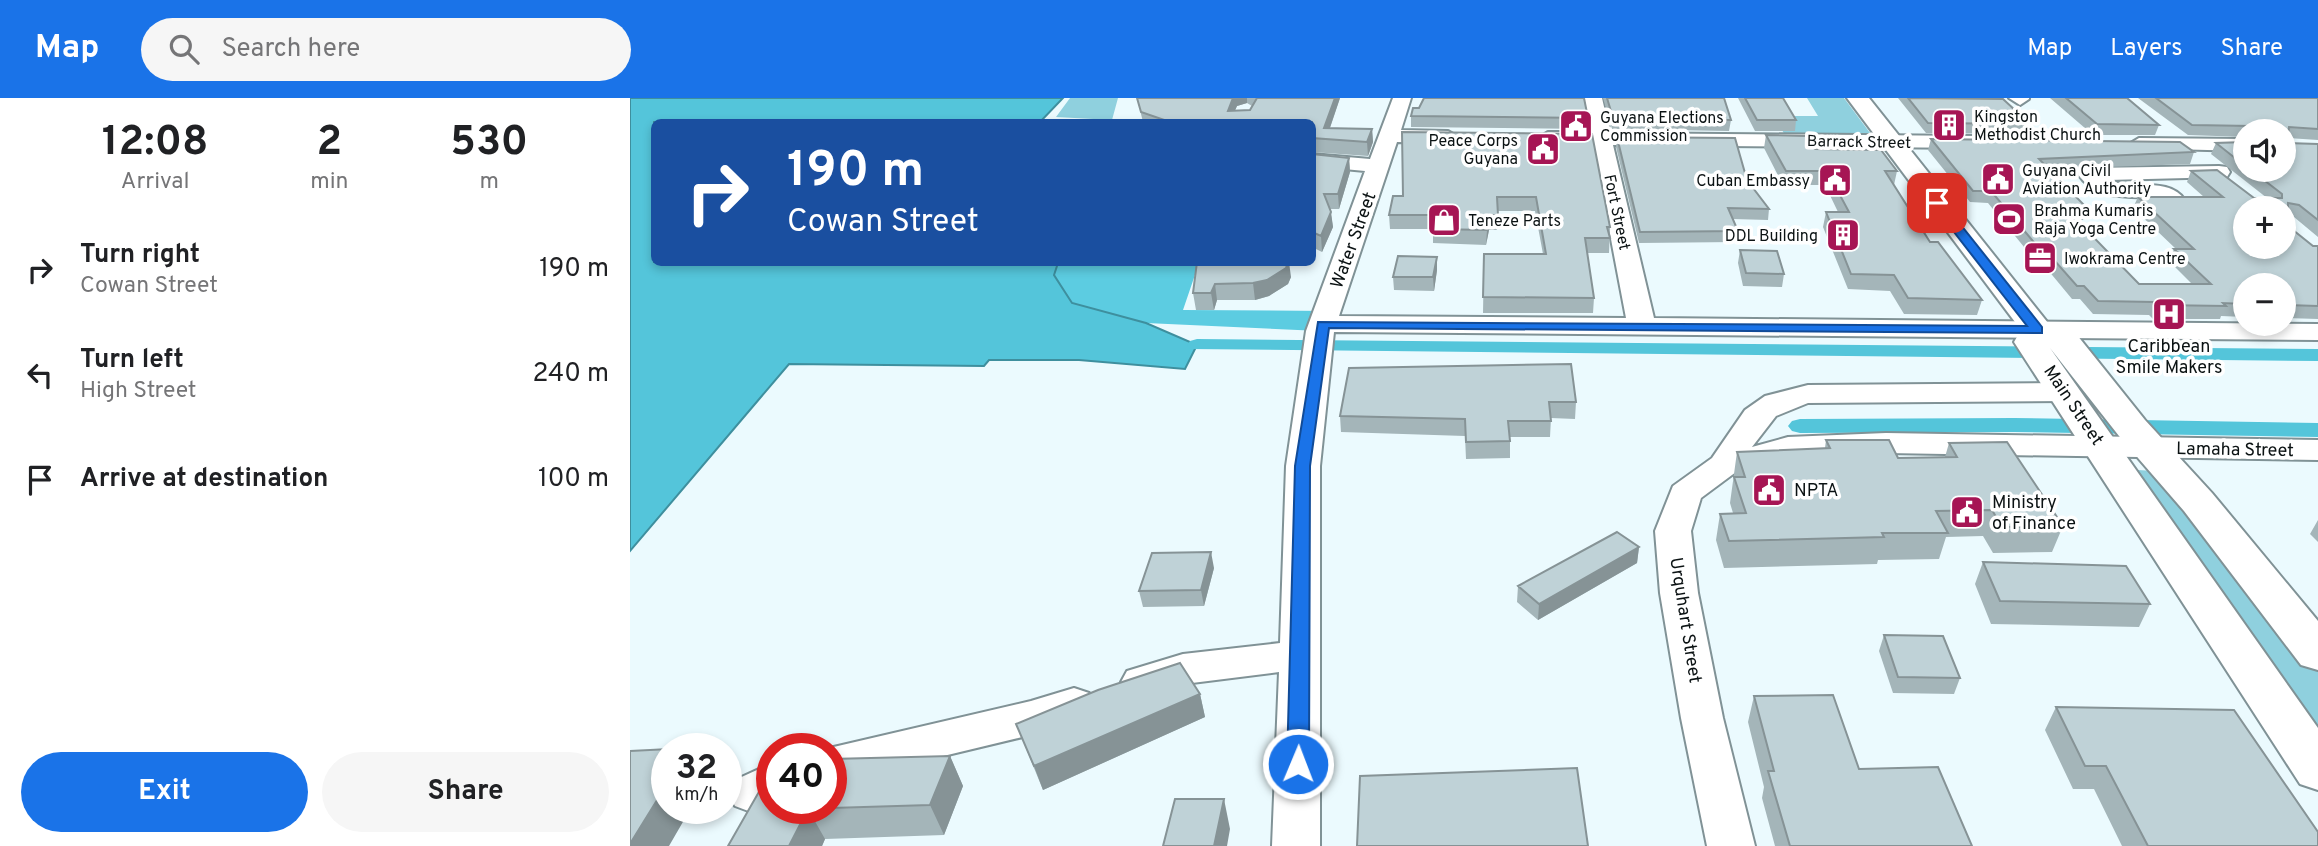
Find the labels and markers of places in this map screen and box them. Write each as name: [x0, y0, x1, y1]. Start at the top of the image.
building icon: Kingston Methodist Church: [1930, 106, 1968, 144]
public building icon: Guyana Elections Commission: [1557, 107, 1595, 145]
place label: Kingston Methodist Church: [1974, 108, 2101, 146]
place label: Guyana Elections Commission: [1600, 109, 1724, 147]
public building icon: Peace Corps Guyana: [1524, 130, 1562, 168]
place label: Peace Corps Guyana: [1428, 132, 1518, 170]
public building icon: Guyana Civil Aviation Authority: [1979, 160, 2017, 198]
public building icon: Cuban Embassy: [1816, 161, 1854, 199]
place label: Guyana Civil Aviation Authority: [2022, 162, 2151, 200]
place label: Cuban Embassy: [1696, 172, 1810, 192]
pin: [1907, 173, 1967, 233]
sports icon: Brahma Kumaris Raja Yoga Centre: [1990, 200, 2028, 238]
shop icon: Teneze Parts: [1425, 201, 1463, 239]
place label: Brahma Kumaris Raja Yoga Centre: [2034, 202, 2156, 240]
place label: Teneze Parts: [1468, 212, 1561, 232]
building icon: DDL Building: [1824, 216, 1862, 254]
place label: DDL Building: [1725, 227, 1818, 247]
office icon: Iwokrama Centre: [2021, 239, 2059, 277]
place label: Iwokrama Centre: [2064, 250, 2186, 270]
hospital icon: Caribbean Smile Makers: [2150, 295, 2188, 333]
place label: Caribbean Smile Makers: [2116, 336, 2222, 380]
public building icon: NPTA: [1750, 471, 1788, 509]
place label: NPTA: [1794, 480, 1838, 503]
place label: Ministry of Finance: [1992, 492, 2076, 536]
public building icon: Ministry of Finance: [1948, 493, 1986, 531]

